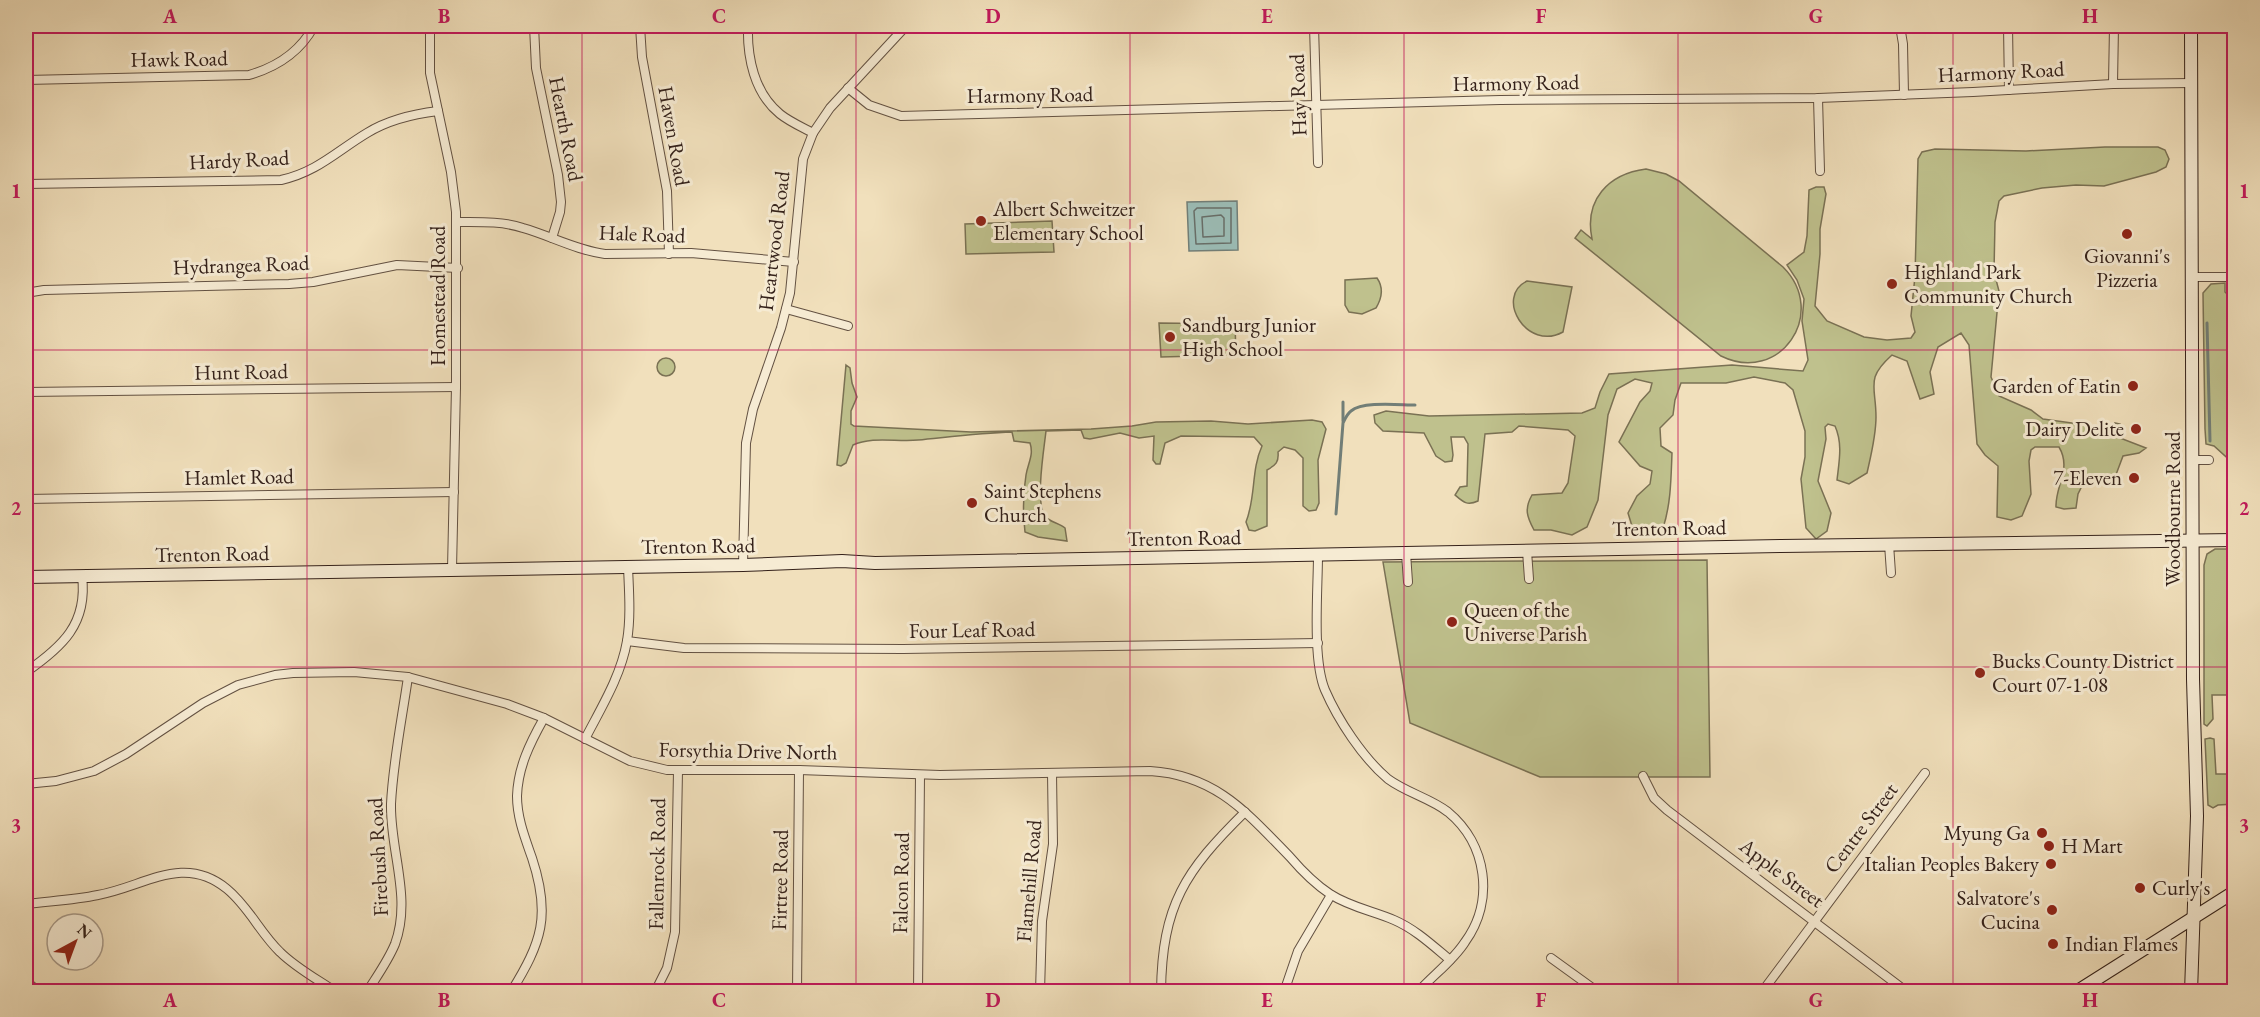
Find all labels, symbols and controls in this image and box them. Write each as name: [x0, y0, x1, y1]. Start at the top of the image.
text: A: [162, 3, 178, 29]
text: B: [438, 3, 450, 29]
text: C: [712, 3, 726, 29]
text: D: [985, 3, 1001, 29]
text: E: [1261, 3, 1273, 29]
text: F: [1536, 3, 1547, 29]
text: G: [1809, 3, 1823, 29]
text: H: [2082, 3, 2098, 29]
street label: Hawk Road: [130, 44, 228, 73]
street label: Hay Road: [1283, 53, 1312, 137]
street label: Harmony Road: [1937, 55, 2065, 88]
street label: Harmony Road: [1452, 68, 1580, 97]
street label: Hearth Road: [543, 74, 590, 184]
street label: Harmony Road: [966, 80, 1094, 109]
street label: Haven Road: [652, 84, 697, 188]
street label: Hardy Road: [188, 143, 290, 176]
street label: Heartwood Road: [752, 169, 796, 312]
text: 1: [11, 178, 21, 204]
text: 1: [2239, 178, 2249, 204]
place label: Albert Schweitzer Elementary School: [992, 195, 1144, 246]
marker: Albert Schweitzer Elementary School: [974, 214, 988, 228]
street label: Hale Road: [598, 218, 686, 249]
street label: Homestead Road: [424, 225, 451, 366]
marker: Giovanni's Pizzeria: [2120, 227, 2134, 241]
place label: Giovanni's Pizzeria: [2084, 242, 2170, 293]
street label: Hydrangea Road: [172, 249, 310, 280]
place label: Highland Park Community Church: [1904, 258, 2073, 309]
marker: Highland Park Community Church: [1885, 277, 1899, 291]
place label: Sandburg Junior High School: [1182, 311, 1316, 362]
marker: Sandburg Junior High School: [1163, 330, 1177, 344]
street label: Hunt Road: [194, 357, 289, 386]
place label: Garden of Eatin: [1992, 372, 2121, 399]
marker: Garden of Eatin: [2126, 379, 2140, 393]
place label: Dairy Delite: [2025, 415, 2124, 442]
marker: Dairy Delite: [2129, 422, 2143, 436]
street label: Woodbourne Road: [2159, 431, 2186, 587]
street label: Hamlet Road: [184, 462, 294, 491]
place label: 7-Eleven: [2053, 464, 2122, 491]
marker: 7-Eleven: [2127, 471, 2141, 485]
place label: Saint Stephens Church: [984, 477, 1101, 528]
text: 2: [11, 495, 22, 521]
text: 2: [2239, 495, 2250, 521]
marker: Saint Stephens Church: [965, 496, 979, 510]
street label: Trenton Road: [1612, 513, 1727, 542]
street label: Trenton Road: [1127, 523, 1242, 552]
street label: Trenton Road: [641, 531, 756, 560]
street label: Trenton Road: [155, 539, 270, 568]
place label: Queen of the Universe Parish: [1464, 596, 1588, 647]
street label: Four Leaf Road: [909, 615, 1036, 644]
marker: Queen of the Universe Parish: [1445, 615, 1459, 629]
place label: Bucks County District Court 07-1-08: [1992, 647, 2174, 698]
marker: Bucks County District Court 07-1-08: [1973, 666, 1987, 680]
street label: Forsythia Drive North: [658, 735, 838, 766]
street label: Centre Street: [1818, 777, 1904, 878]
street label: Firebush Road: [361, 797, 394, 917]
street label: Fallenrock Road: [642, 797, 671, 930]
text: 3: [11, 812, 21, 838]
text: 3: [2239, 812, 2249, 838]
street label: Flamehill Road: [1010, 818, 1047, 943]
place label: Myung Ga: [1944, 819, 2031, 846]
marker: Myung Ga: [2035, 826, 2049, 840]
street label: Firtree Road: [765, 829, 794, 931]
street label: Apple Street: [1734, 831, 1831, 914]
street label: Falcon Road: [886, 832, 915, 934]
place label: H Mart: [2061, 832, 2123, 859]
marker: H Mart: [2042, 839, 2056, 853]
place label: Italian Peoples Bakery: [1864, 850, 2040, 877]
marker: Italian Peoples Bakery: [2044, 857, 2058, 871]
place label: Curly's: [2152, 874, 2210, 901]
marker: Curly's: [2133, 881, 2147, 895]
place label: Salvatore's Cucina: [1956, 884, 2041, 935]
marker: Salvatore's Cucina: [2045, 903, 2059, 917]
north arrow: [45, 912, 105, 972]
text: N: [73, 919, 96, 943]
place label: Indian Flames: [2065, 930, 2178, 957]
marker: Indian Flames: [2046, 937, 2060, 951]
text: A: [162, 987, 178, 1013]
text: B: [438, 987, 450, 1013]
text: C: [712, 987, 726, 1013]
text: D: [985, 987, 1001, 1013]
text: E: [1261, 987, 1273, 1013]
text: F: [1536, 987, 1547, 1013]
text: G: [1809, 987, 1823, 1013]
text: H: [2082, 987, 2098, 1013]

